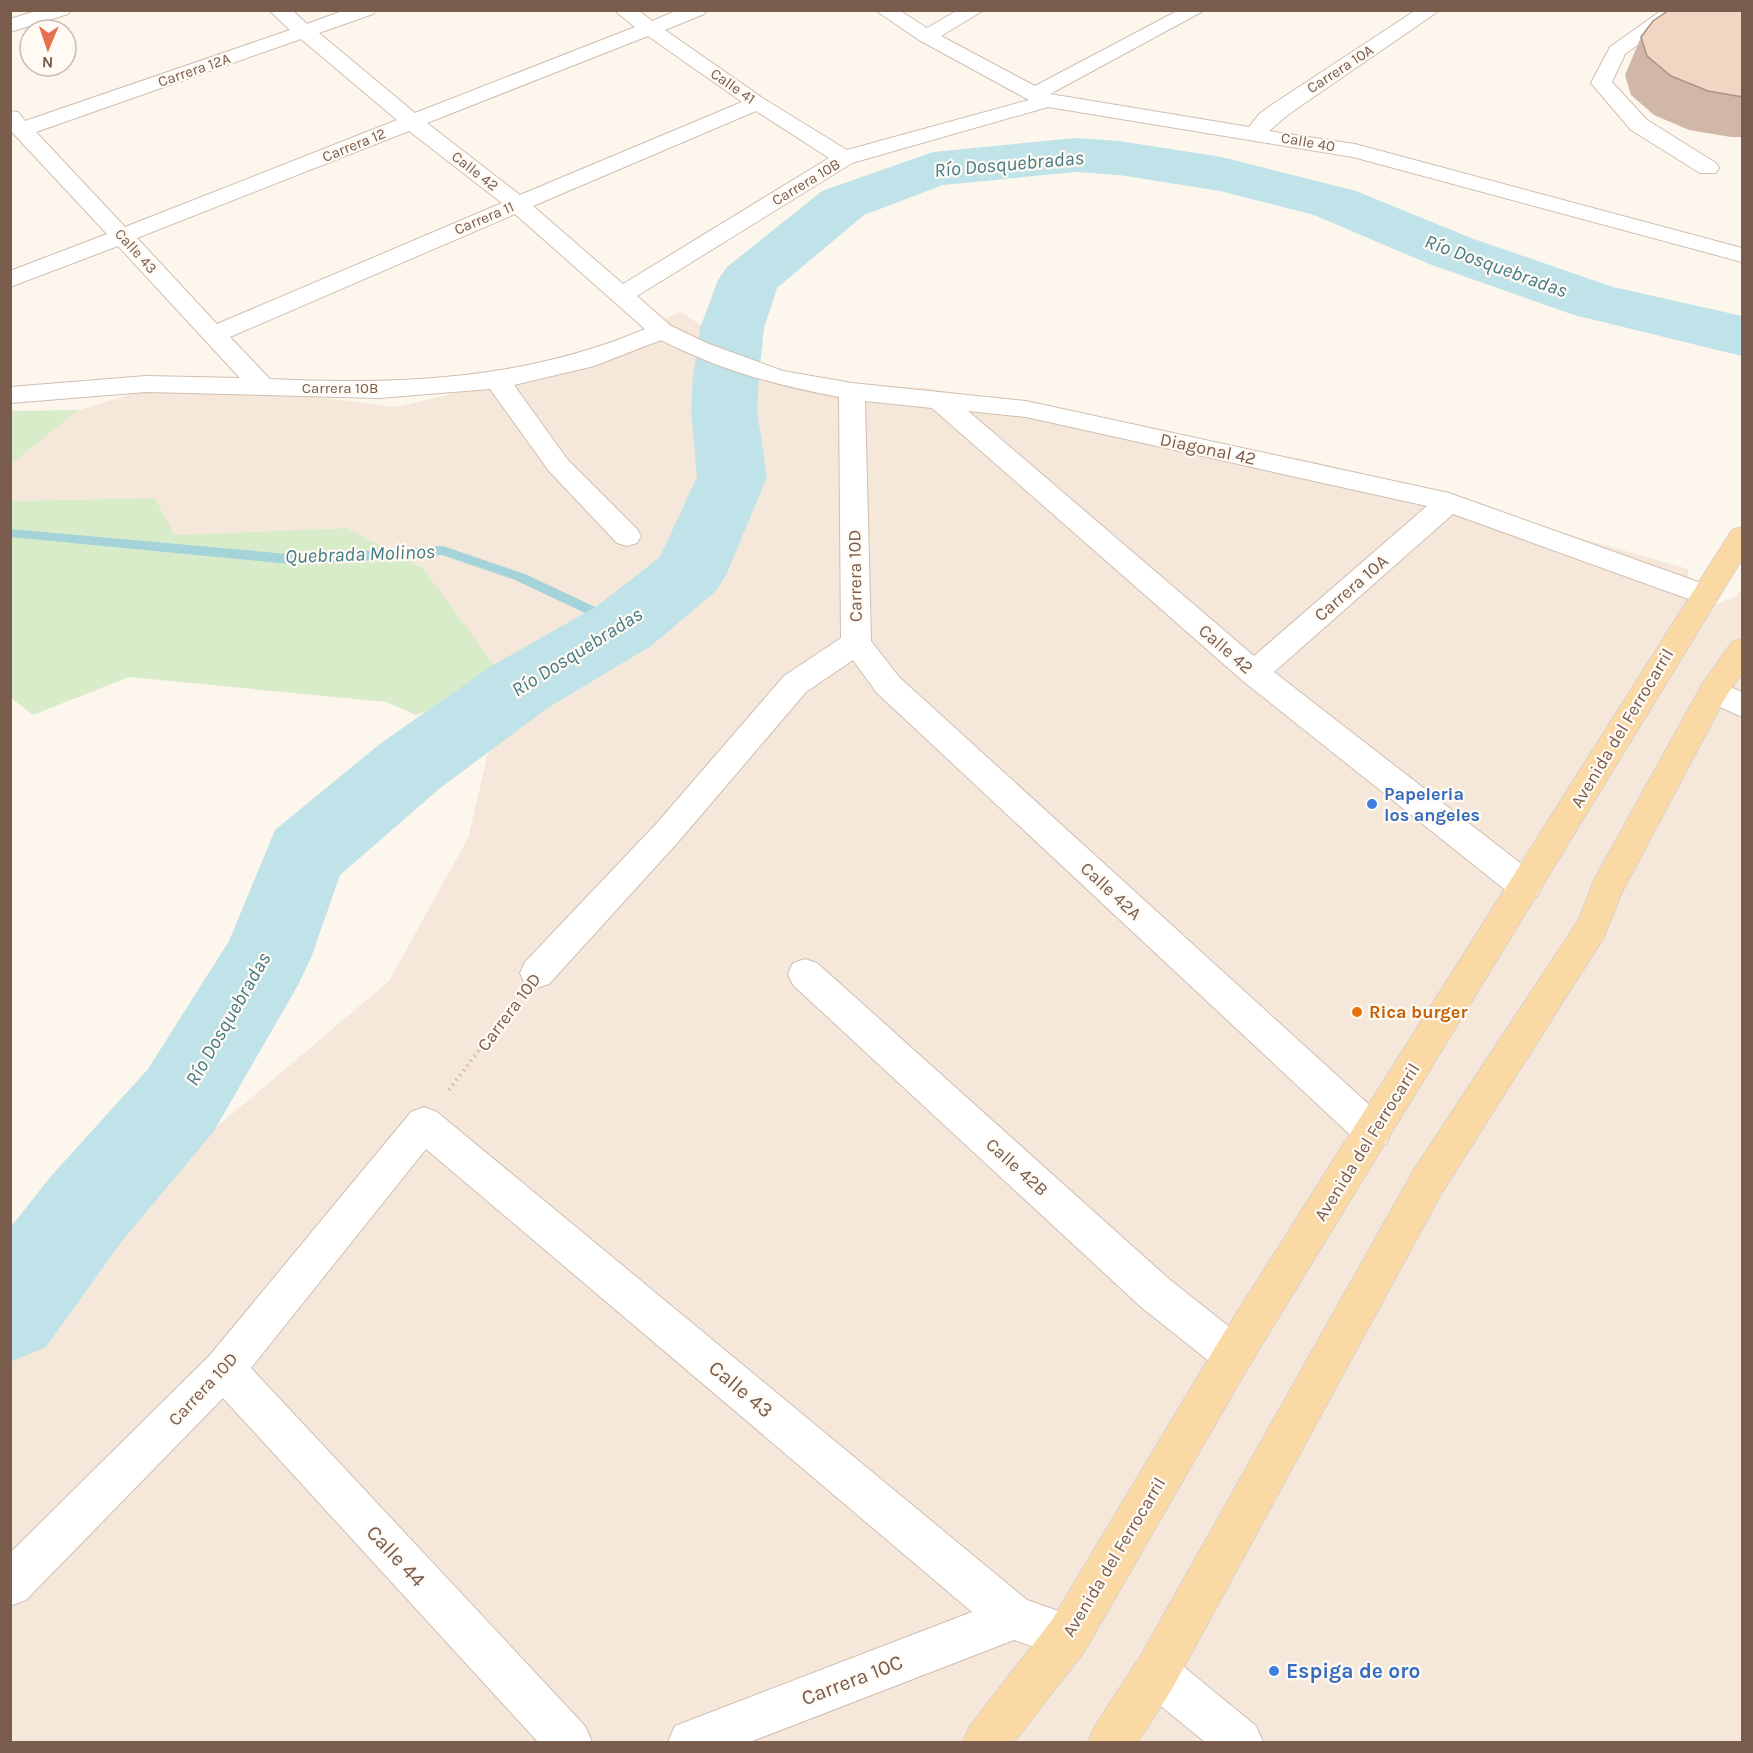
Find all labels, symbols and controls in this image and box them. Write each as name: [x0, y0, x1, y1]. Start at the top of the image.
north arrow: [18, 18, 78, 78]
street label: Carrera 10A: [1303, 41, 1377, 97]
street label: Carrera 12A: [155, 49, 233, 91]
text: N: [41, 53, 54, 72]
street label: Calle 41: [707, 64, 759, 108]
street label: Carrera 12: [320, 124, 388, 166]
street label: Calle 40: [1280, 128, 1336, 156]
water label: Río Dosquebradas: [933, 146, 1085, 182]
street label: Calle 42: [448, 147, 502, 195]
street label: Carrera 10B: [769, 155, 843, 209]
street label: Carrera 11: [451, 197, 517, 239]
street label: Calle 43: [111, 225, 161, 277]
water label: Río Dosquebradas: [1422, 230, 1570, 302]
street label: Carrera 10B: [302, 379, 378, 397]
street label: Diagonal 42: [1158, 428, 1258, 470]
street label: Carrera 10D: [843, 530, 867, 622]
water label: Quebrada Molinos: [285, 540, 435, 568]
street label: Carrera 10A: [1309, 550, 1393, 626]
water label: Río Dosquebradas: [507, 602, 647, 702]
street label: Calle 42: [1194, 619, 1258, 679]
street label: Avenida del Ferrocarril: [1566, 644, 1678, 812]
place label: Papeleria los angeles: [1384, 783, 1480, 826]
marker: Papeleria los angeles: [1365, 797, 1379, 811]
street label: Calle 42A: [1076, 857, 1146, 925]
water label: Río Dosquebradas: [181, 948, 275, 1090]
street label: Carrera 10D: [472, 968, 546, 1056]
place label: Rica burger: [1369, 1001, 1467, 1023]
marker: Rica burger: [1350, 1005, 1364, 1019]
street label: Avenida del Ferrocarril: [1309, 1059, 1425, 1225]
street label: Calle 42B: [981, 1133, 1053, 1201]
street label: Carrera 10D: [163, 1348, 243, 1430]
street label: Calle 43: [704, 1355, 778, 1423]
street label: Avenida del Ferrocarril: [1058, 1473, 1170, 1641]
street label: Calle 44: [362, 1520, 431, 1592]
street label: Carrera 10C: [798, 1650, 906, 1710]
place label: Espiga de oro: [1286, 1659, 1420, 1683]
marker: Espiga de oro: [1267, 1664, 1281, 1678]

